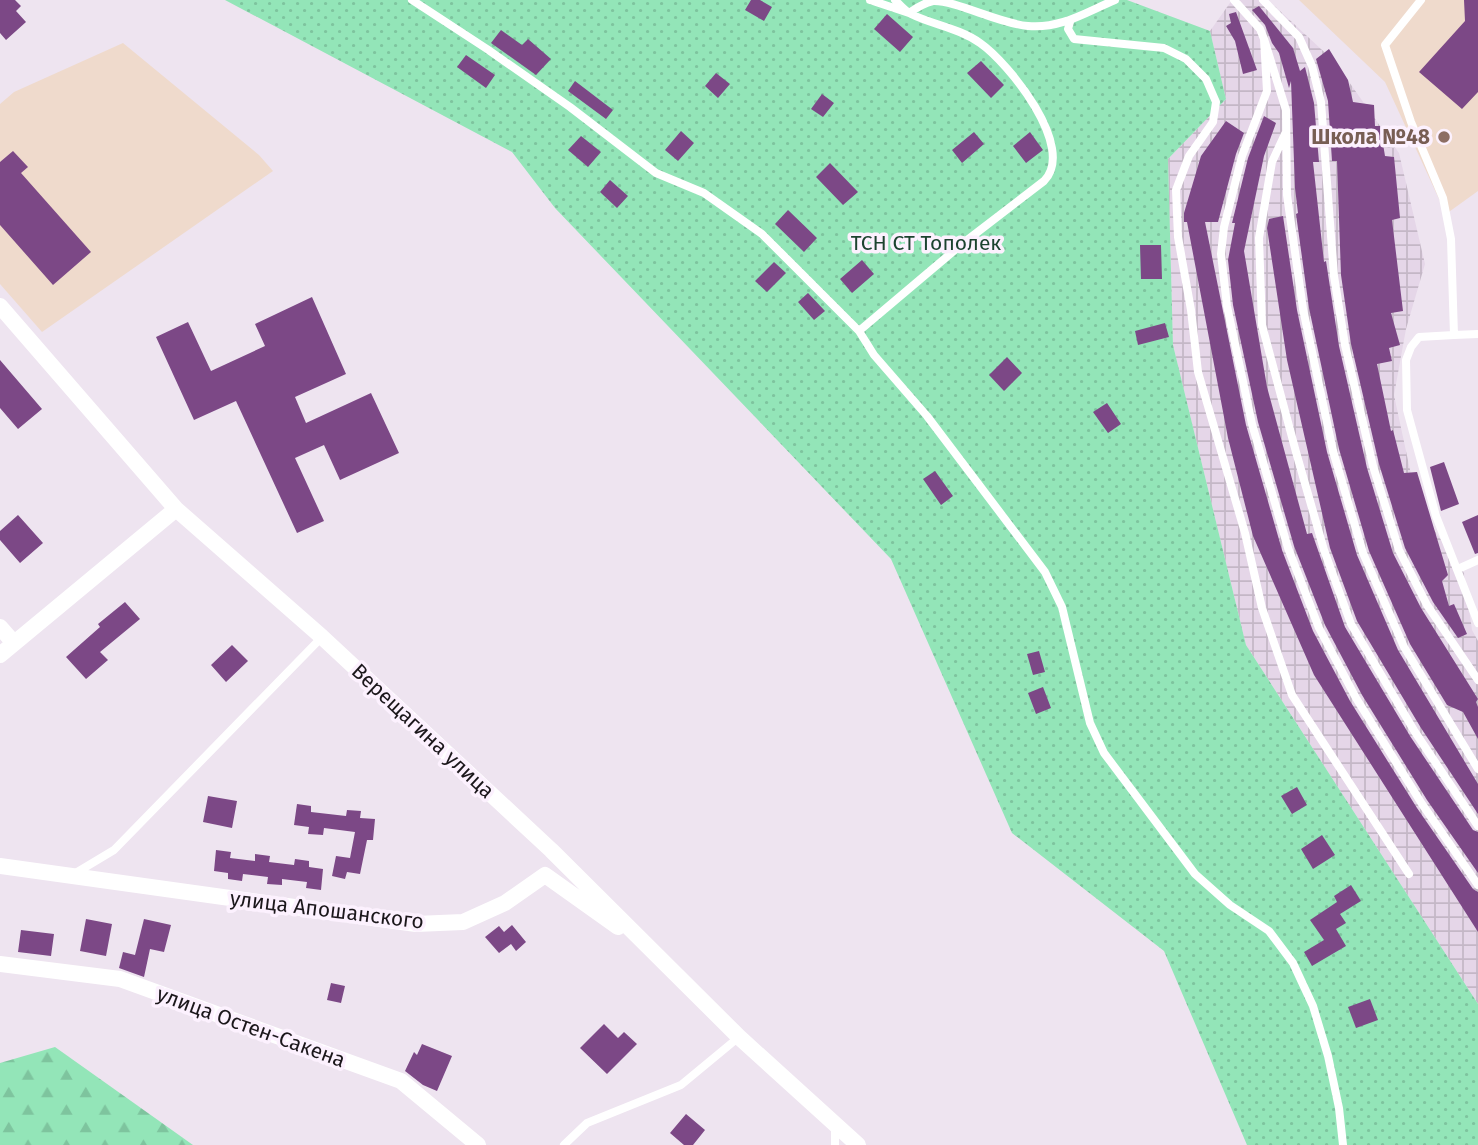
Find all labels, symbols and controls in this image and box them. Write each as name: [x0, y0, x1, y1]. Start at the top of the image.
place label: Школа №48: [1311, 124, 1430, 150]
marker: Школа №48: [1436, 129, 1452, 145]
park label: ТСН СТ Тополек: [851, 230, 1001, 256]
street label: Верещагина улица: [346, 658, 500, 804]
street label: улица Апошанского: [229, 885, 425, 935]
street label: улица Остен-Сакена: [153, 981, 349, 1073]

